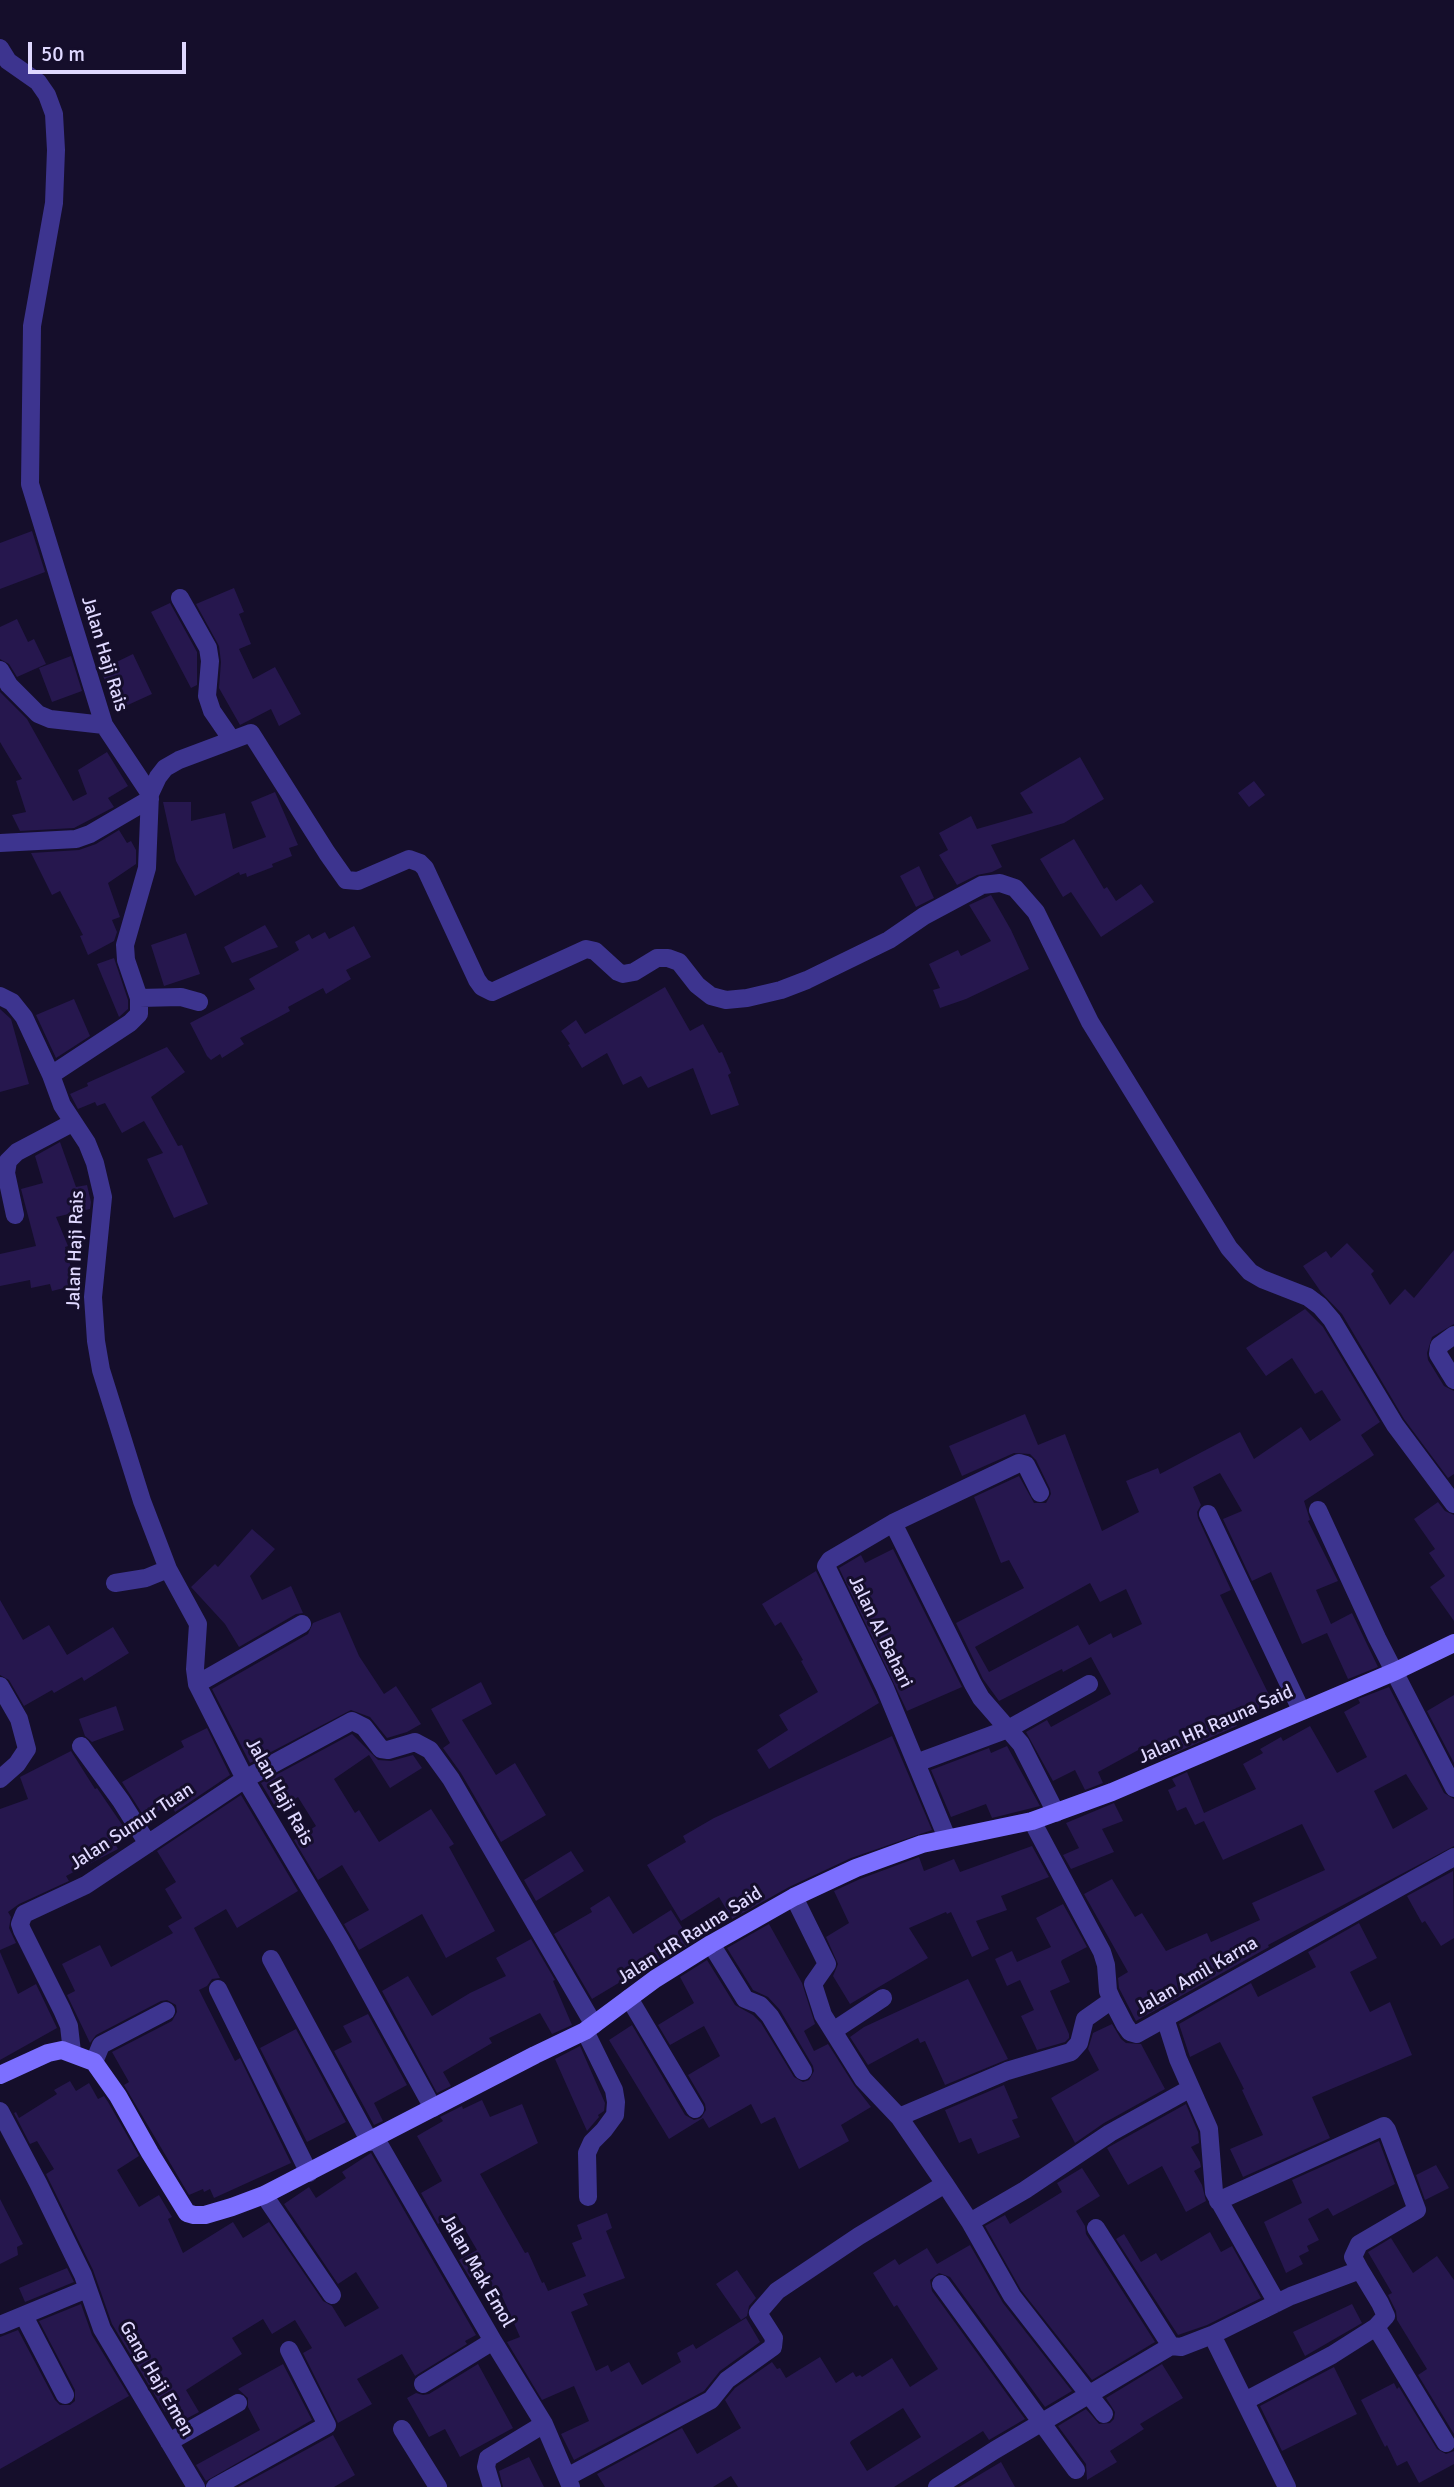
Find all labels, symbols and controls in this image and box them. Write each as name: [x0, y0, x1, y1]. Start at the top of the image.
scale bar: [32, 28, 189, 72]
text: 50 m: [41, 41, 85, 67]
street label: Jalan Haji Rais: [76, 594, 132, 714]
street label: Jalan Haji Rais: [63, 1190, 89, 1310]
street label: Jalan Al Bahari: [843, 1572, 917, 1692]
street label: Jalan HR Rauna Said: [1135, 1681, 1297, 1769]
street label: Jalan Haji Rais: [240, 1734, 318, 1850]
street label: Jalan Sumur Tuan: [66, 1778, 198, 1876]
street label: Jalan HR Rauna Said: [613, 1882, 767, 1990]
street label: Jalan Amil Karna: [1132, 1932, 1262, 2020]
street label: Jalan Mak Emol: [435, 2210, 519, 2332]
street label: Gang Haji Emen: [114, 2317, 198, 2441]

